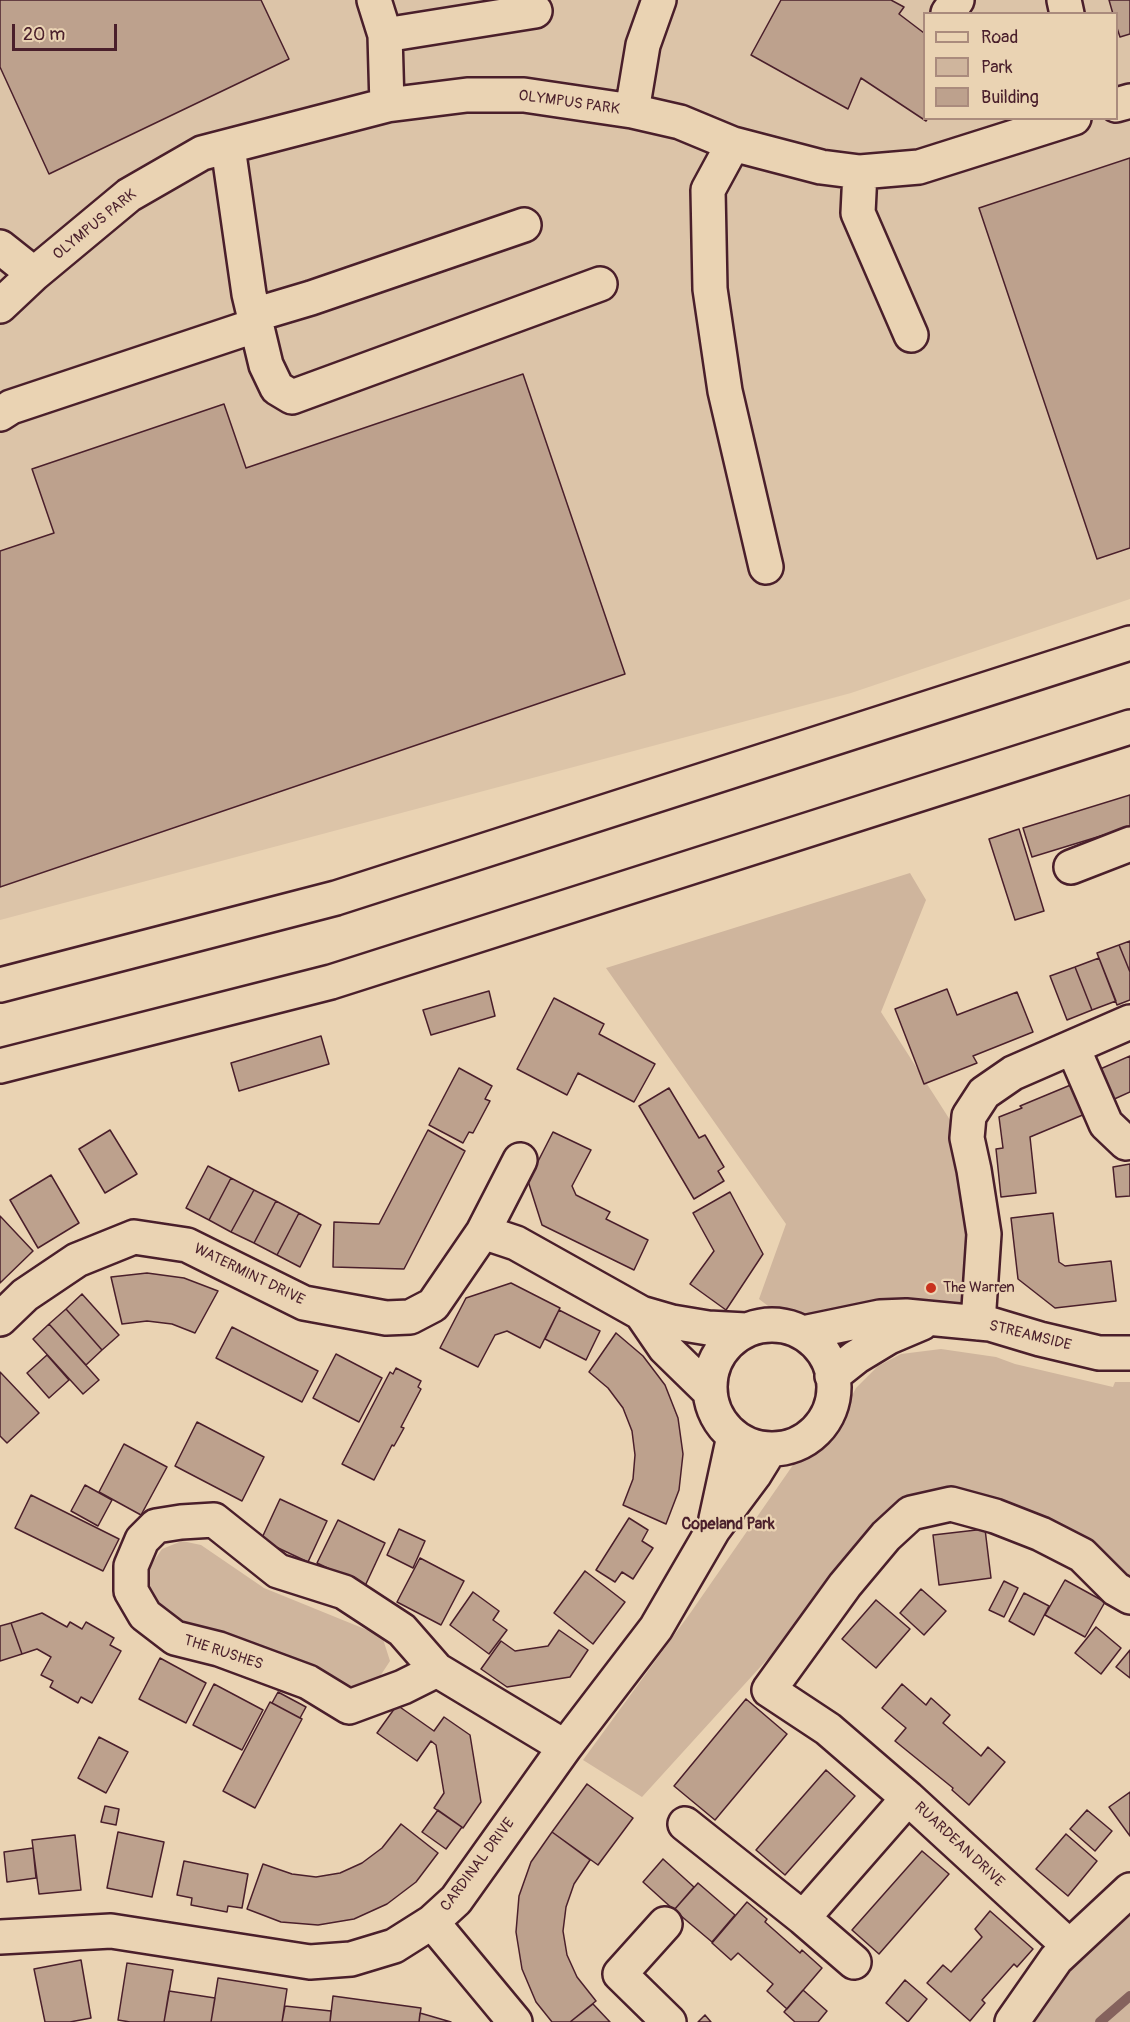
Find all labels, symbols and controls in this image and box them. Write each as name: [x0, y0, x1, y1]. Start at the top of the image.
scale bar: [15, 12, 120, 50]
legend: [923, 12, 1118, 120]
text: 20 m: [23, 23, 65, 46]
text: Road: [981, 26, 1018, 49]
text: Park: [981, 56, 1013, 79]
text: Building: [981, 86, 1039, 109]
street label: OLYMPUS PARK: [517, 87, 621, 119]
street label: OLYMPUS PARK: [50, 186, 140, 264]
street label: WATERMINT DRIVE: [191, 1240, 307, 1310]
place label: The Warren: [943, 1279, 1015, 1297]
marker: The Warren: [924, 1281, 938, 1295]
street label: STREAMSIDE: [987, 1317, 1073, 1355]
district label: Copeland Park: [681, 1515, 775, 1535]
street label: THE RUSHES: [181, 1632, 265, 1674]
street label: RUARDEAN DRIVE: [910, 1799, 1008, 1891]
street label: CARDINAL DRIVE: [437, 1815, 519, 1915]

